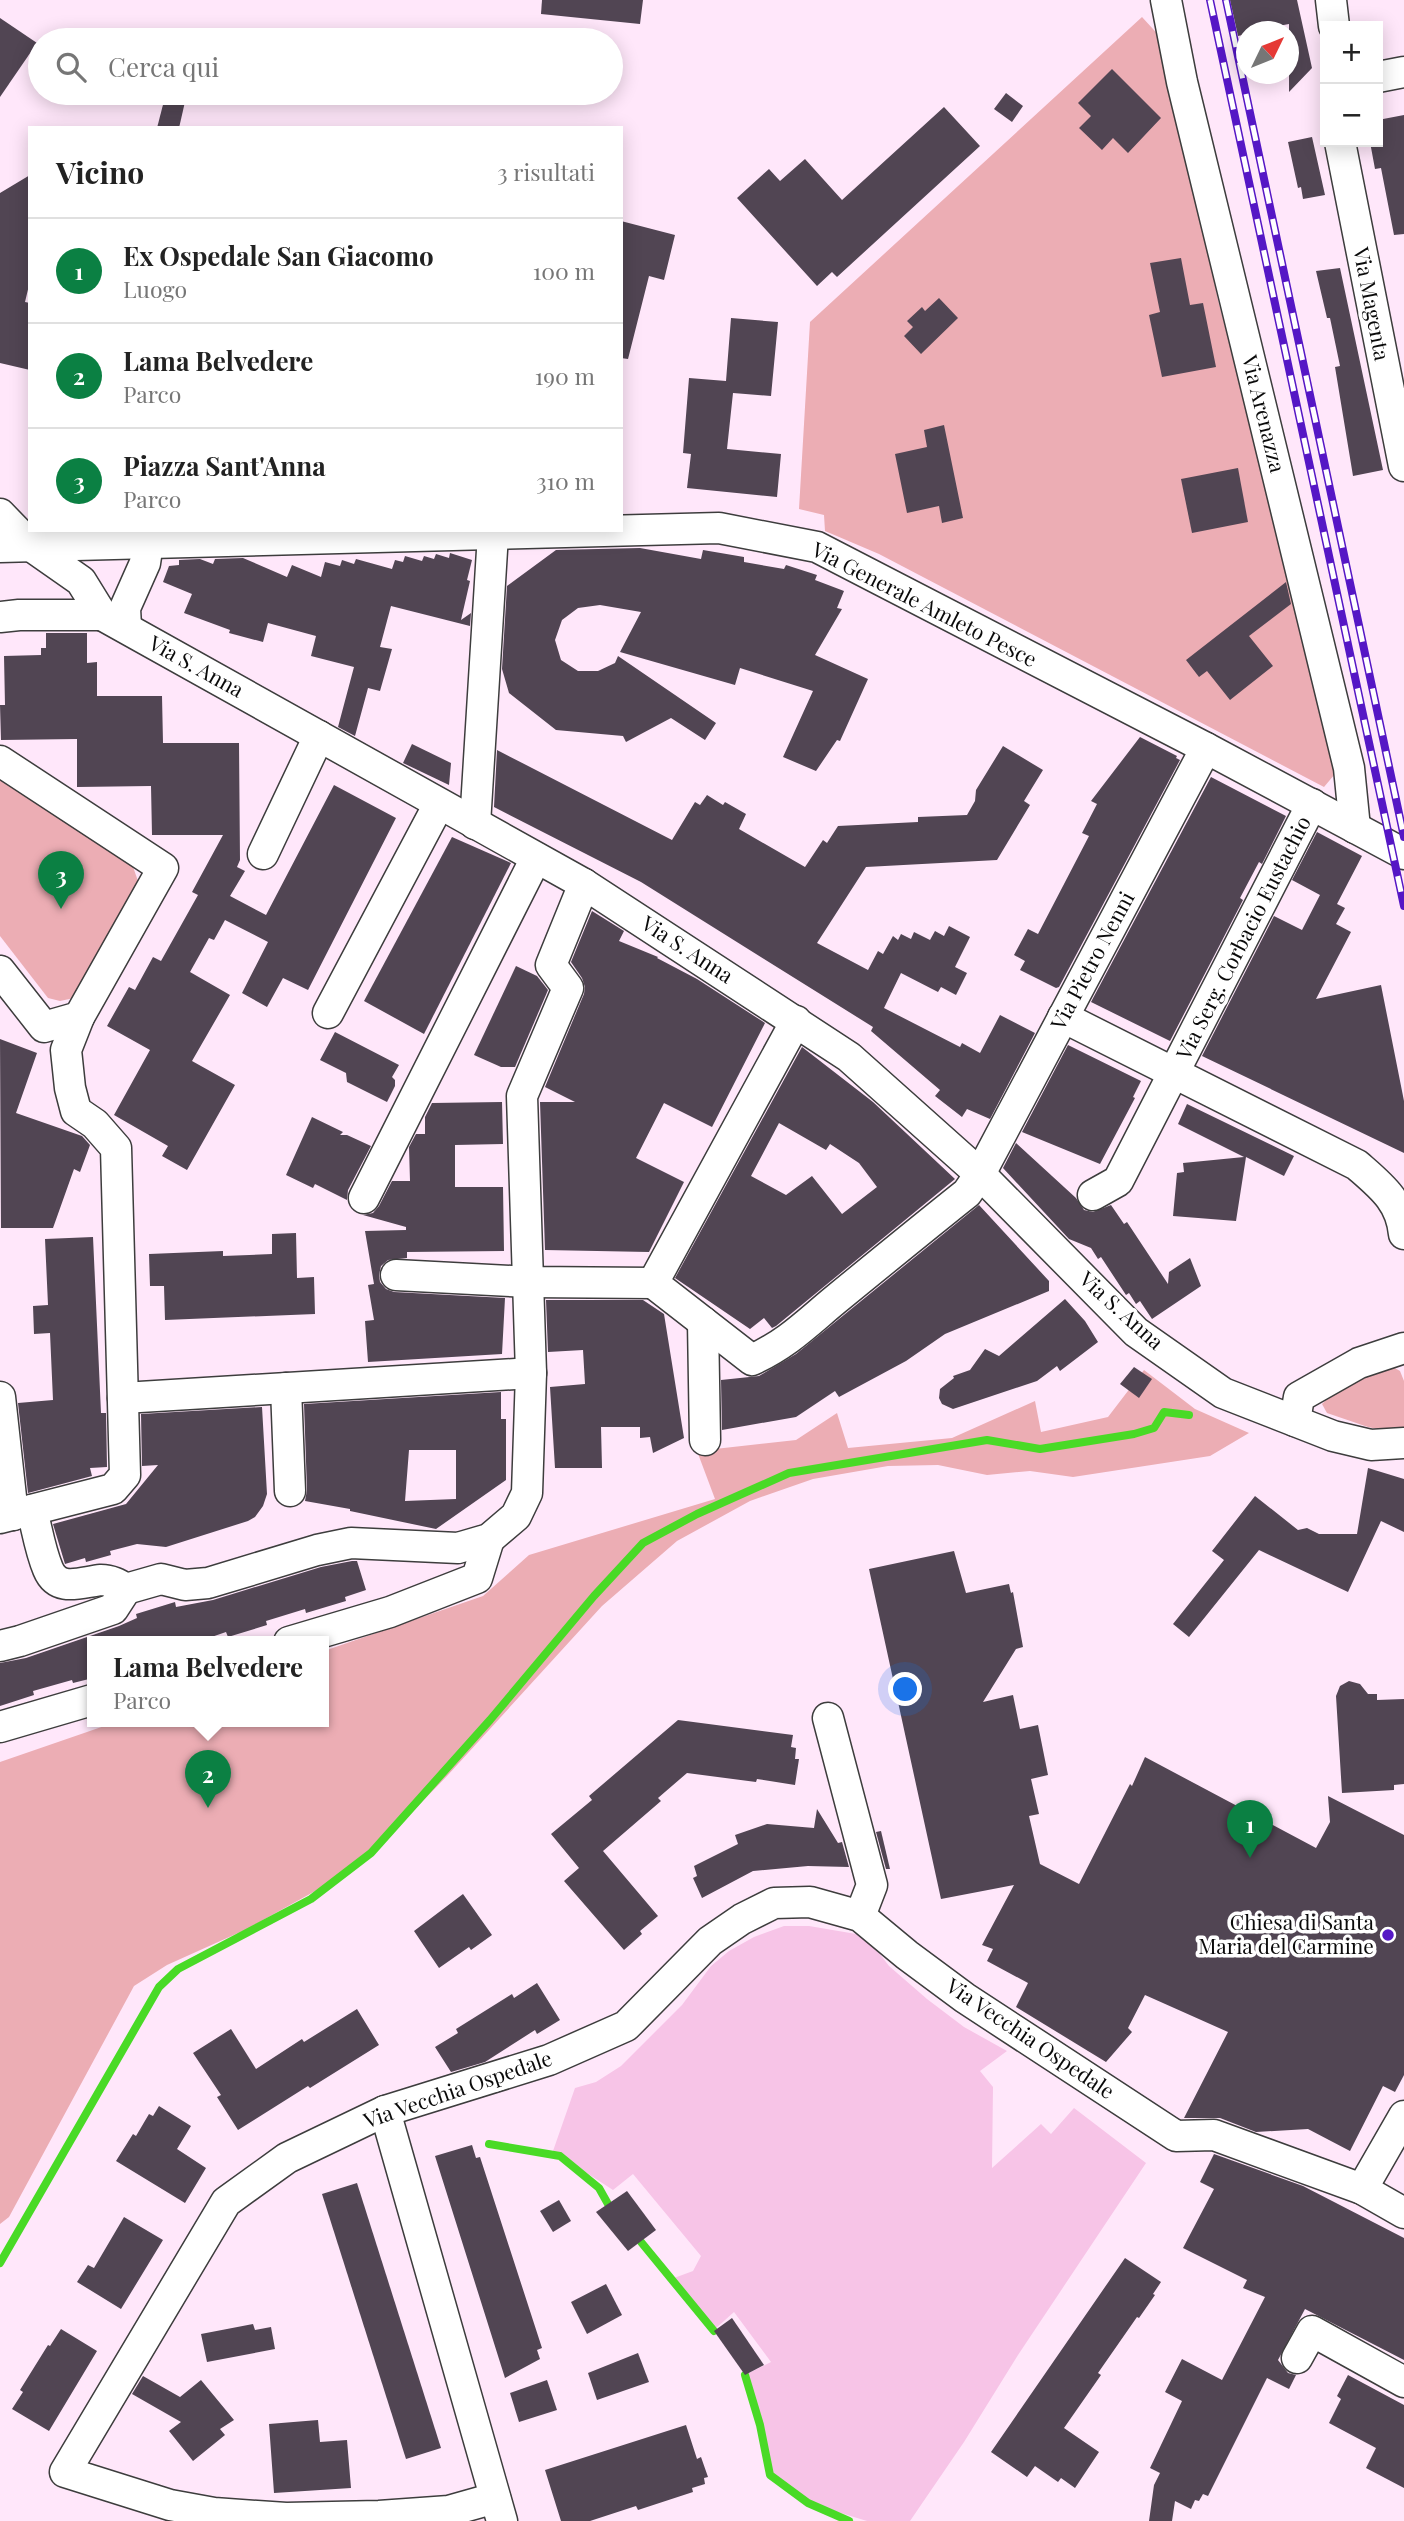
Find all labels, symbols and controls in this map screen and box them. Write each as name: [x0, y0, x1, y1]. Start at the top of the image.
north arrow: [1236, 21, 1299, 84]
map controls: [1320, 21, 1383, 147]
button: +: [1320, 21, 1383, 84]
search box: [28, 28, 623, 105]
icon: search: [52, 48, 90, 86]
text: Cerca qui: [108, 49, 219, 84]
button: −: [1320, 84, 1383, 147]
text: Vicino: [56, 152, 144, 192]
text: 3 risultati: [497, 156, 595, 187]
text: Ex Ospedale San Giacomo: [123, 238, 434, 273]
street label: Via Magenta: [1348, 244, 1398, 363]
text: 1: [75, 255, 83, 286]
text: 100 m: [533, 255, 595, 286]
text: Luogo: [123, 273, 187, 304]
text: Lama Belvedere: [123, 343, 313, 378]
street label: Via Arenazza: [1237, 351, 1293, 476]
text: 2: [73, 360, 85, 391]
text: 190 m: [535, 360, 595, 391]
text: Parco: [123, 378, 181, 409]
text: Piazza Sant'Anna: [123, 448, 326, 483]
text: 3: [73, 465, 85, 496]
text: 310 m: [536, 465, 595, 496]
text: Parco: [123, 483, 181, 514]
street label: Via Generale Amleto Pesce: [807, 534, 1042, 672]
street label: Via S. Anna: [144, 627, 250, 703]
street label: Via Serg. Corbacio Eustachio: [1168, 810, 1316, 1065]
pin: 3: [38, 851, 84, 909]
street label: Via Pietro Nenni: [1043, 886, 1139, 1035]
street label: Via S. Anna: [636, 908, 740, 989]
street label: Via S. Anna: [1074, 1264, 1171, 1355]
popup: [87, 1636, 329, 1727]
text: Lama Belvedere: [113, 1649, 303, 1684]
your location: [888, 1672, 922, 1706]
text: Parco: [113, 1684, 171, 1715]
pin: 2: [185, 1750, 231, 1808]
pin: 1: [1227, 1800, 1273, 1858]
place label: Chiesa di Santa Maria del Carmine: [1198, 1907, 1375, 1959]
marker: Chiesa di Santa Maria del Carmine: [1380, 1927, 1396, 1943]
street label: Via Vecchia Ospedale: [941, 1970, 1121, 2104]
street label: Via Vecchia Ospedale: [359, 2043, 555, 2134]

